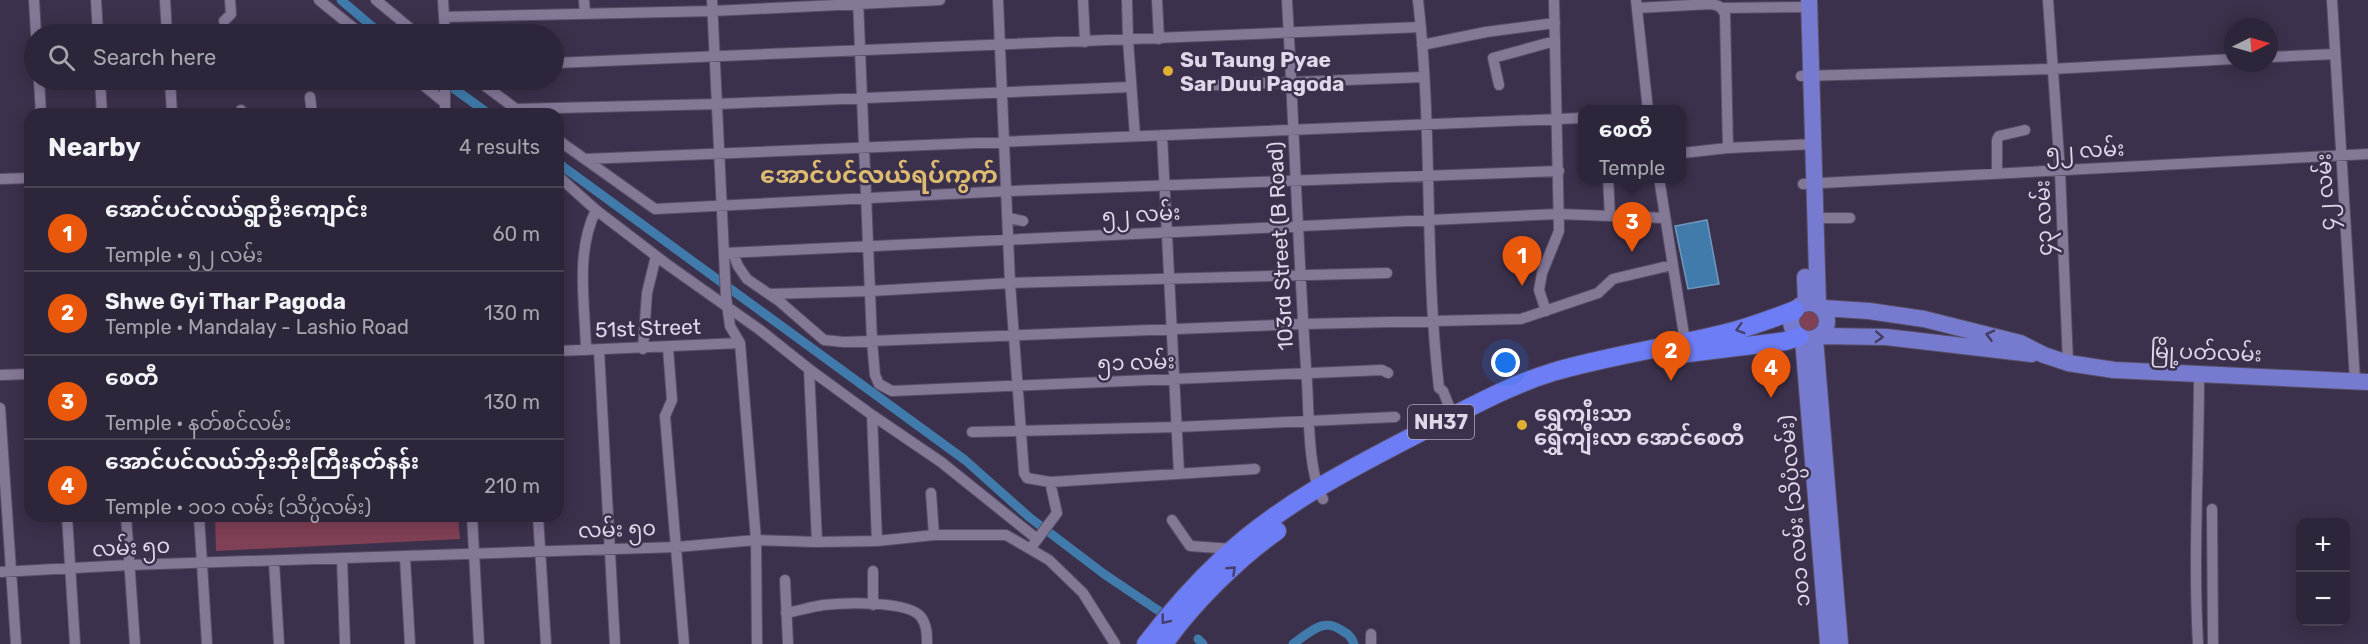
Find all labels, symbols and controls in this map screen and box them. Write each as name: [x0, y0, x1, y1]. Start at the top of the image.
north arrow: [2224, 18, 2278, 72]
search box: [24, 24, 564, 90]
icon: search: [45, 41, 78, 74]
text: Search here: [93, 44, 216, 71]
place label: Su Taung Pyae Sar Duu Pagoda: [1180, 47, 1344, 96]
marker: Su Taung Pyae Sar Duu Pagoda: [1161, 64, 1175, 78]
popup: [1578, 105, 1686, 183]
text: စေတီ: [1599, 116, 1652, 143]
text: Nearby: [48, 132, 141, 163]
street label: ၅၂ လမ်း: [2045, 132, 2125, 170]
text: 4 results: [459, 135, 540, 159]
street label: 103rd Street (B Road): [1262, 141, 1298, 351]
street label: ၄၂ လမ်း: [2307, 152, 2345, 231]
text: Temple: [1599, 156, 1665, 180]
district label: အောင်ပင်လယ်ရပ်ကွက်: [760, 159, 998, 194]
street label: ၄၃ လမ်း: [2026, 179, 2062, 257]
text: အောင်ပင်လယ်ရွာဦးကျောင်း: [105, 196, 368, 223]
street label: ၅၂ လမ်း: [1101, 196, 1181, 234]
pin: 3: [1612, 202, 1652, 252]
text: 1: [63, 222, 72, 246]
text: 60 m: [493, 222, 540, 246]
pin: 1: [1502, 236, 1541, 286]
text: Temple · ၅၂ လမ်း: [105, 243, 263, 267]
text: Shwe Gyi Thar Pagoda: [105, 288, 346, 315]
text: 2: [61, 301, 74, 325]
text: 130 m: [484, 301, 540, 325]
street label: 51st Street: [595, 314, 701, 342]
text: Temple · Mandalay - Lashio Road: [105, 315, 409, 339]
one-way arrow: [1735, 322, 1746, 334]
one-way arrow: [1875, 330, 1884, 343]
one-way arrow: [1985, 330, 1995, 342]
pin: 2: [1652, 332, 1690, 381]
street label: မြို့ပတ်လမ်း: [2150, 335, 2262, 371]
street label: ၅၁ လမ်း: [1097, 345, 1175, 381]
your location: [1491, 348, 1520, 377]
pin: 4: [1752, 348, 1790, 398]
text: စေတီ: [105, 364, 159, 391]
text: 3: [61, 390, 74, 414]
text: 130 m: [484, 390, 540, 414]
place label: ရွှေကျီးသာ ရွှေကျီးလာ အောင်စေတီ: [1534, 399, 1744, 456]
road number: NH37: [1408, 405, 1474, 439]
text: Temple · နတ်စင်လမ်း: [105, 411, 291, 435]
street label: ၁၀၁ လမ်း (သိပ္ပံလမ်း): [1770, 414, 1820, 608]
marker: ရွှေကျီးသာ ရွှေကျီးလာ အောင်စေတီ: [1515, 418, 1529, 432]
text: အောင်ပင်လယ်ဘိုးဘိုးကြီးနတ်နန်း: [105, 448, 419, 475]
text: 4: [61, 474, 74, 498]
text: 210 m: [484, 474, 540, 498]
text: Temple · ၁၀၁ လမ်း (သိပ္ပံလမ်း): [105, 495, 371, 519]
street label: လမ်း ၅၀: [577, 512, 657, 548]
map controls: [2296, 518, 2350, 626]
button: +: [2296, 518, 2350, 572]
street label: လမ်း ၅၀: [91, 529, 171, 567]
one-way arrow: [1225, 566, 1235, 577]
button: −: [2296, 572, 2350, 626]
one-way arrow: [1162, 613, 1173, 624]

